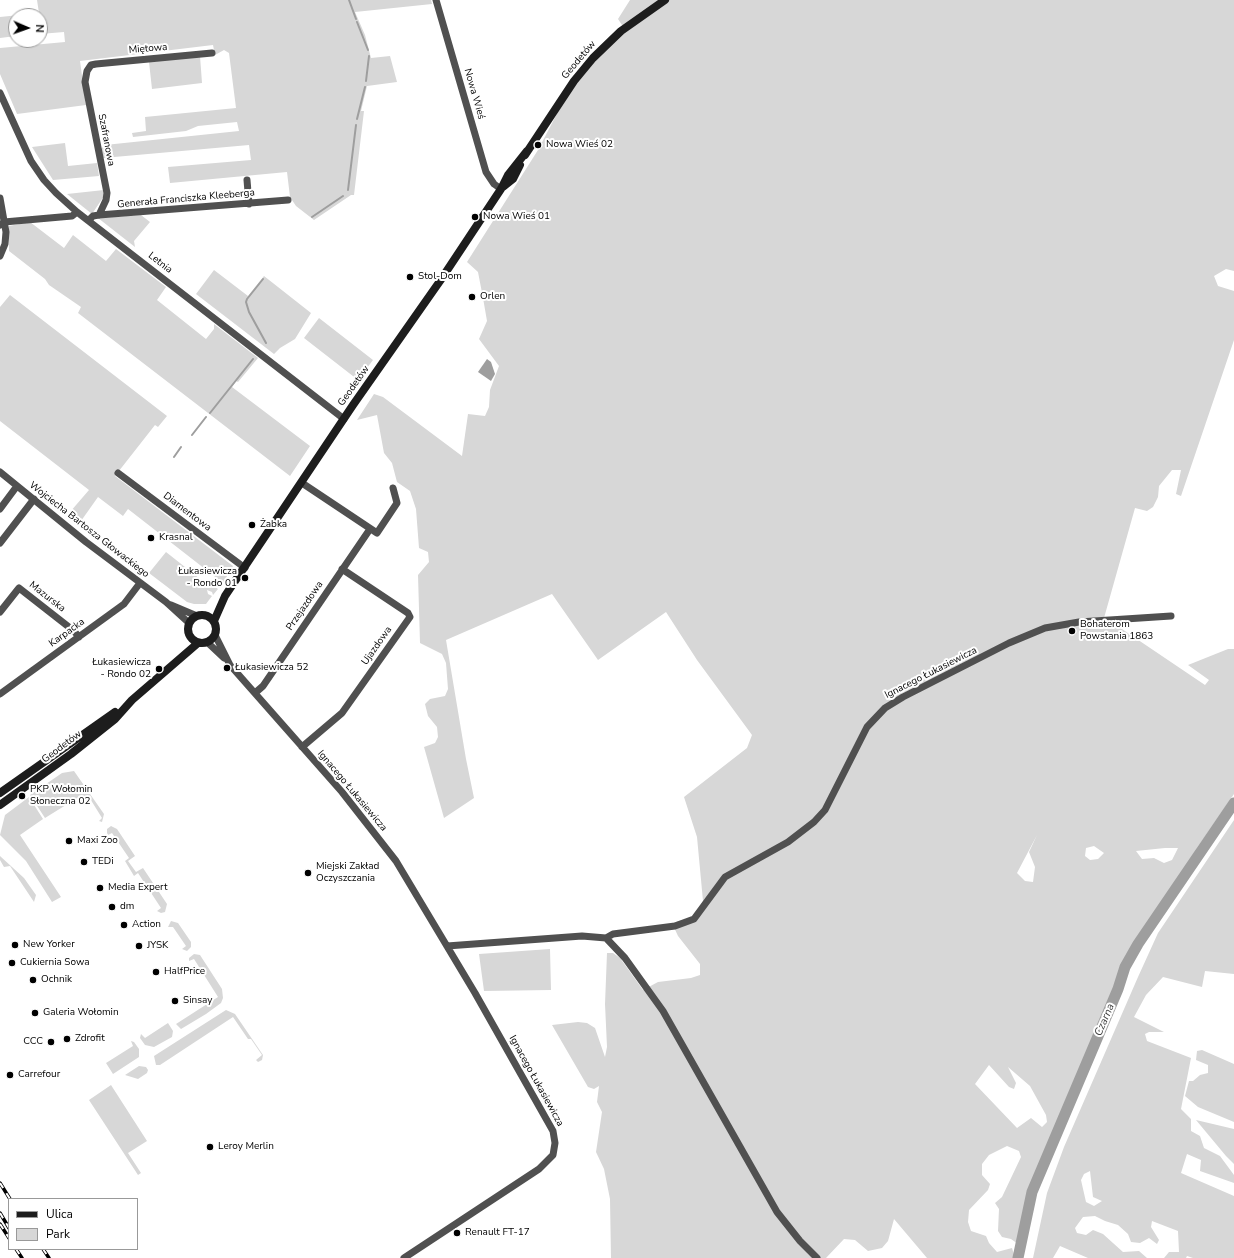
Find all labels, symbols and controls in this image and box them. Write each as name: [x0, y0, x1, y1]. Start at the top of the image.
north arrow: [8, 8, 48, 48]
text: N: [32, 24, 47, 33]
street label: Geodetów: [559, 38, 599, 82]
street label: Miętowa: [128, 41, 168, 57]
street label: Nowa Wieś: [461, 67, 487, 121]
street label: Szafranowa: [95, 113, 117, 167]
place label: Nowa Wieś 02: [546, 139, 613, 151]
marker: Nowa Wieś 02: [533, 140, 543, 150]
street label: Generała Franciszka Kleeberga: [117, 187, 255, 211]
place label: Nowa Wieś 01: [483, 211, 550, 223]
marker: Nowa Wieś 01: [470, 212, 480, 222]
street label: Letnia: [145, 250, 175, 276]
place label: Stol-Dom: [418, 271, 462, 283]
marker: Stol-Dom: [405, 272, 415, 282]
place label: Orlen: [480, 291, 505, 303]
marker: Orlen: [467, 292, 477, 302]
street label: Geodetów: [336, 363, 372, 409]
street label: Wojciecha Bartosza Głowackiego: [27, 479, 151, 581]
street label: Diamentowa: [161, 490, 213, 534]
place label: Żabka: [260, 519, 287, 531]
marker: Żabka: [247, 520, 257, 530]
place label: Krasnal: [159, 532, 193, 544]
marker: Krasnal: [146, 533, 156, 543]
place label: Łukasiewicza - Rondo 01: [178, 566, 237, 590]
marker: Łukasiewicza - Rondo 01: [240, 573, 250, 583]
street label: Mazurska: [26, 579, 68, 615]
street label: Przejazdowa: [284, 579, 326, 633]
street label: Karpacka: [47, 616, 87, 650]
place label: Bohaterom Powstania 1863: [1080, 619, 1153, 642]
street label: Ujazdowa: [359, 624, 395, 668]
marker: Bohaterom Powstania 1863: [1067, 626, 1077, 636]
street label: Ignacego Łukasiewicza: [883, 644, 979, 702]
place label: Łukasiewicza - Rondo 02: [92, 657, 151, 680]
place label: Łukasiewicza 52: [235, 662, 308, 674]
marker: Łukasiewicza 52: [222, 663, 232, 673]
marker: Łukasiewicza - Rondo 02: [154, 664, 164, 674]
street label: Geodetów: [40, 728, 84, 766]
street label: Ignacego Łukasiewicza: [315, 748, 389, 834]
place label: PKP Wołomin Słoneczna 02: [30, 784, 92, 808]
marker: PKP Wołomin Słoneczna 02: [17, 791, 27, 801]
place label: Maxi Zoo: [77, 835, 118, 847]
marker: Maxi Zoo: [64, 836, 74, 846]
place label: TEDi: [92, 856, 114, 868]
marker: TEDi: [79, 857, 89, 867]
place label: Miejski Zakład Oczyszczania: [316, 861, 379, 884]
marker: Miejski Zakład Oczyszczania: [303, 868, 313, 878]
place label: Media Expert: [108, 882, 167, 894]
marker: Media Expert: [95, 883, 105, 893]
place label: dm: [120, 901, 134, 913]
marker: dm: [107, 902, 117, 912]
place label: Action: [132, 919, 161, 931]
marker: Action: [119, 920, 129, 930]
place label: New Yorker: [23, 939, 75, 951]
marker: New Yorker: [10, 940, 20, 950]
place label: JYSK: [147, 940, 168, 952]
marker: JYSK: [134, 941, 144, 951]
place label: Cukiernia Sowa: [20, 957, 90, 969]
marker: Cukiernia Sowa: [7, 958, 17, 968]
place label: HalfPrice: [164, 966, 205, 978]
marker: HalfPrice: [151, 967, 161, 977]
place label: Ochnik: [41, 974, 72, 986]
marker: Ochnik: [28, 975, 38, 985]
place label: Sinsay: [183, 995, 212, 1007]
marker: Sinsay: [170, 996, 180, 1006]
water label: Czarna: [1092, 1002, 1118, 1038]
place label: Galeria Wołomin: [43, 1007, 119, 1019]
marker: Galeria Wołomin: [30, 1008, 40, 1018]
place label: Zdrofit: [75, 1033, 105, 1045]
street label: Ignacego Łukasiewicza: [506, 1033, 566, 1129]
marker: Zdrofit: [62, 1034, 72, 1044]
place label: CCC: [23, 1036, 43, 1048]
marker: CCC: [46, 1037, 56, 1047]
place label: Carrefour: [18, 1069, 60, 1081]
marker: Carrefour: [5, 1070, 15, 1080]
place label: Leroy Merlin: [218, 1141, 274, 1153]
marker: Leroy Merlin: [205, 1142, 215, 1152]
legend: [8, 1198, 138, 1250]
text: Ulica: [46, 1206, 73, 1222]
text: Park: [46, 1226, 70, 1242]
place label: Renault FT-17: [465, 1227, 530, 1239]
marker: Renault FT-17: [452, 1228, 462, 1238]

